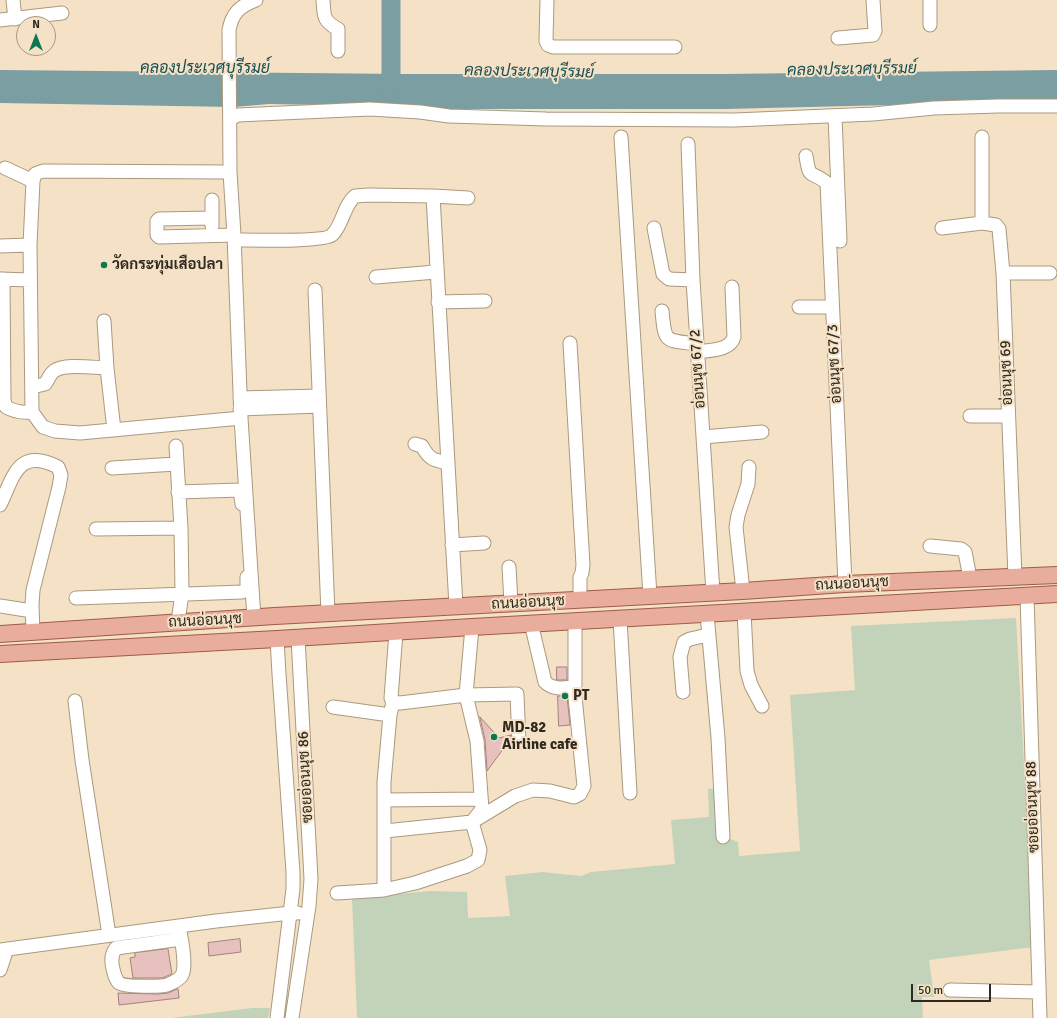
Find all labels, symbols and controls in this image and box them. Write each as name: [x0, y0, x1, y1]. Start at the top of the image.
north arrow: [16, 16, 56, 56]
text: N: [32, 18, 40, 31]
water label: คลองประเวศบุรีรมย์: [140, 59, 270, 79]
water label: คลองประเวศบุรีรมย์: [787, 59, 917, 81]
water label: คลองประเวศบุรีรมย์: [464, 61, 594, 83]
place label: วัดกระทุ่มเสือปลา: [112, 256, 223, 274]
marker: วัดกระทุ่มเสือปลา: [99, 260, 109, 270]
street label: อ่อนนุช 67/3: [824, 324, 846, 404]
street label: อ่อนนุช 67/2: [686, 329, 710, 409]
street label: อ่อนนุช 69: [997, 340, 1017, 406]
street label: ถนนอ่อนนุช: [815, 573, 889, 595]
street label: ถนนอ่อนนุช: [491, 592, 565, 614]
street label: ถนนอ่อนนุช: [168, 610, 242, 632]
place label: PT: [573, 687, 589, 705]
marker: PT: [560, 691, 570, 701]
place label: MD-82 Airline cafe: [502, 719, 578, 754]
street label: ซอยอ่อนนุช 86: [295, 731, 317, 823]
marker: MD-82 Airline cafe: [489, 732, 499, 742]
street label: ซอยอ่อนนุช 88: [1022, 761, 1044, 853]
scale bar: [913, 976, 993, 1002]
text: 50 m: [918, 983, 943, 998]

